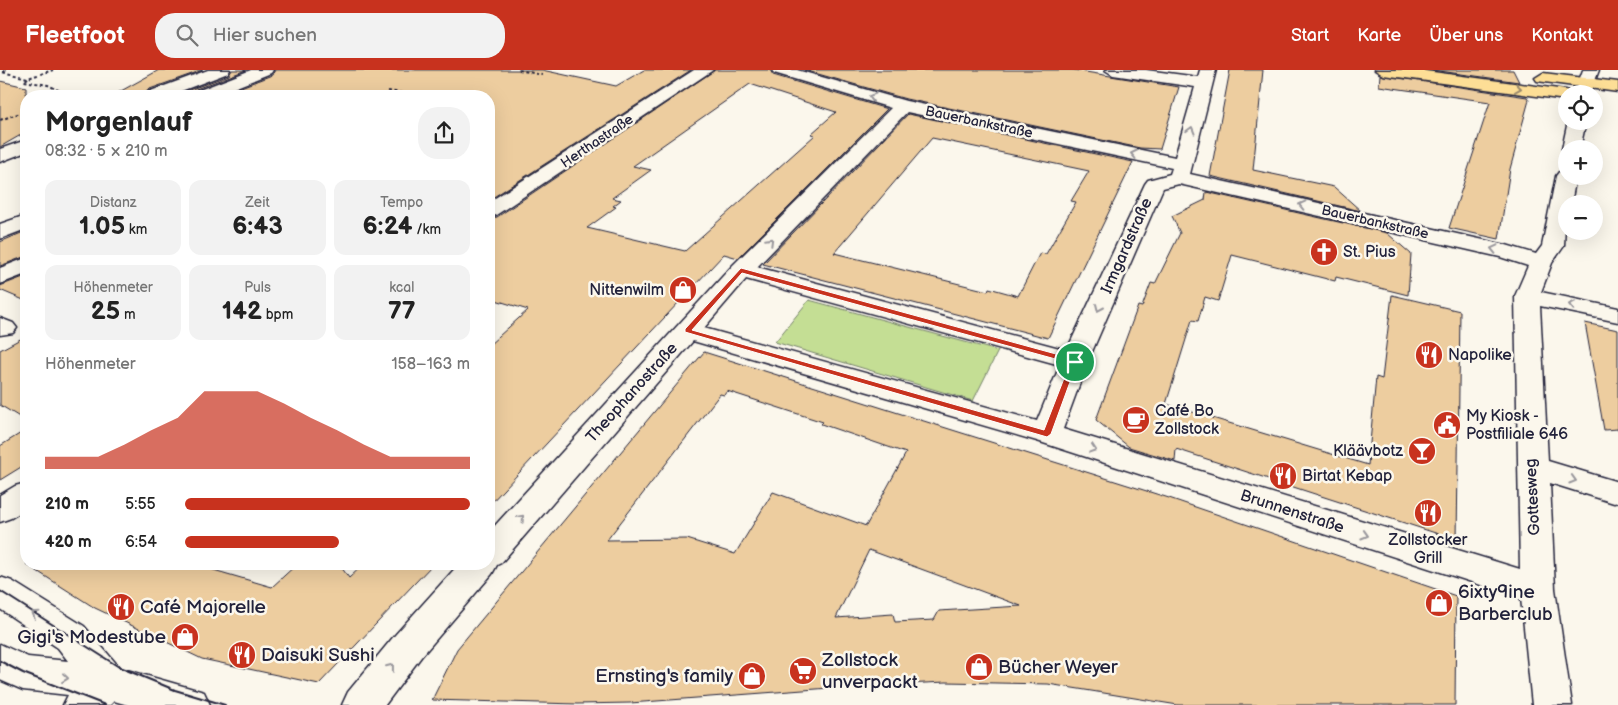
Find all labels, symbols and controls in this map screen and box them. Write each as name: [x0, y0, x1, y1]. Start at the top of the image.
search box: [155, 13, 505, 58]
text: Fleetfoot: [25, 21, 125, 50]
icon: search: [173, 21, 201, 49]
text: Hier suchen: [213, 24, 317, 47]
text: Start: [1291, 25, 1329, 46]
text: Karte: [1357, 25, 1401, 46]
text: Über uns: [1429, 25, 1503, 46]
text: Kontakt: [1531, 25, 1593, 46]
one-way arrow: [1514, 82, 1522, 93]
map controls: [1558, 85, 1603, 240]
button: locate: [1558, 85, 1603, 130]
one-way arrow: [869, 93, 877, 103]
street label: Bauerbankstraße: [924, 102, 1034, 142]
text: Morgenlauf: [45, 106, 192, 139]
button: share: [418, 107, 470, 159]
street label: Herthastraße: [558, 111, 636, 171]
one-way arrow: [1185, 127, 1195, 135]
button: +: [1558, 140, 1603, 185]
text: 08:32 · 5 × 210 m: [45, 142, 167, 161]
one-way arrow: [1129, 150, 1138, 160]
text: Distanz: [90, 194, 137, 211]
text: Zeit: [245, 194, 270, 211]
text: Tempo: [380, 194, 423, 211]
street label: Irmgardstraße: [1097, 195, 1157, 297]
button: −: [1558, 195, 1603, 240]
one-way arrow: [1297, 200, 1306, 211]
street label: Bauerbankstraße: [1320, 201, 1430, 243]
text: 1.05: [79, 211, 125, 242]
text: 6:43: [232, 211, 283, 242]
text: 6:24: [363, 211, 412, 242]
text: km: [125, 221, 147, 238]
text: /km: [412, 221, 441, 238]
one-way arrow: [764, 237, 773, 246]
church icon: St. Pius: [1309, 237, 1339, 267]
place label: St. Pius: [1343, 243, 1396, 262]
one-way arrow: [1490, 244, 1499, 255]
shop icon: Nittenwilm: [668, 275, 698, 305]
text: Höhenmeter: [74, 279, 153, 296]
text: Puls: [244, 279, 271, 296]
text: kcal: [389, 279, 414, 296]
place label: Nittenwilm: [589, 281, 664, 300]
text: 25: [91, 296, 120, 327]
text: 142: [222, 296, 262, 327]
text: 77: [388, 296, 416, 327]
one-way arrow: [1568, 301, 1577, 311]
one-way arrow: [1094, 303, 1105, 312]
text: m: [120, 306, 136, 323]
text: bpm: [262, 306, 293, 323]
street label: Theophanostraße: [582, 339, 682, 447]
restaurant icon: Napolike: [1414, 340, 1444, 370]
pin: [1054, 341, 1096, 383]
place label: Napolike: [1448, 346, 1512, 365]
icon: arrive: [1061, 348, 1089, 376]
text: Höhenmeter: [45, 355, 135, 374]
text: 158–163 m: [391, 355, 470, 374]
place label: Café Bo Zollstock: [1154, 402, 1219, 439]
cafe icon: Café Bo Zollstock: [1121, 405, 1151, 435]
place label: My Kiosk - Postfiliale 646: [1466, 407, 1568, 444]
public building icon: My Kiosk - Postfiliale 646: [1432, 410, 1462, 440]
bar icon: Kläävbotz: [1407, 436, 1437, 466]
place label: Kläävbotz: [1333, 442, 1403, 461]
one-way arrow: [1089, 443, 1097, 453]
street label: Gottesweg: [1521, 458, 1545, 536]
restaurant icon: Birtat Kebap: [1268, 461, 1298, 491]
place label: Birtat Kebap: [1302, 467, 1392, 486]
one-way arrow: [1568, 474, 1577, 484]
street label: Brunnenstraße: [1238, 486, 1347, 538]
text: 210 m: [45, 495, 89, 514]
text: 5:55: [125, 495, 156, 514]
restaurant icon: Zollstocker Grill: [1413, 498, 1443, 528]
one-way arrow: [515, 514, 524, 523]
one-way arrow: [1360, 529, 1369, 539]
place label: Zollstocker Grill: [1388, 531, 1468, 568]
text: 420 m: [45, 533, 92, 552]
text: 6:54: [125, 533, 157, 552]
place label: 6ixty9ine Barberclub: [1458, 581, 1553, 626]
shop icon: 6ixty9ine Barberclub: [1424, 588, 1454, 618]
restaurant icon: Café Majorelle: [106, 592, 136, 622]
place label: Café Majorelle: [140, 596, 266, 619]
one-way arrow: [32, 610, 41, 620]
shop icon: Gigi's Modestube: [170, 622, 200, 652]
place label: Gigi's Modestube: [17, 626, 166, 649]
restaurant icon: Daisuki Sushi: [227, 640, 257, 670]
place label: Daisuki Sushi: [261, 644, 375, 667]
place label: Zollstock unverpackt: [821, 649, 918, 694]
shop icon: Bücher Weyer: [964, 652, 994, 682]
supermarket icon: Zollstock unverpackt: [788, 656, 818, 686]
place label: Bücher Weyer: [998, 656, 1119, 679]
shop icon: Ernsting's family: [737, 661, 767, 691]
one-way arrow: [386, 663, 395, 672]
place label: Ernsting's family: [595, 665, 733, 688]
one-way arrow: [61, 672, 69, 683]

